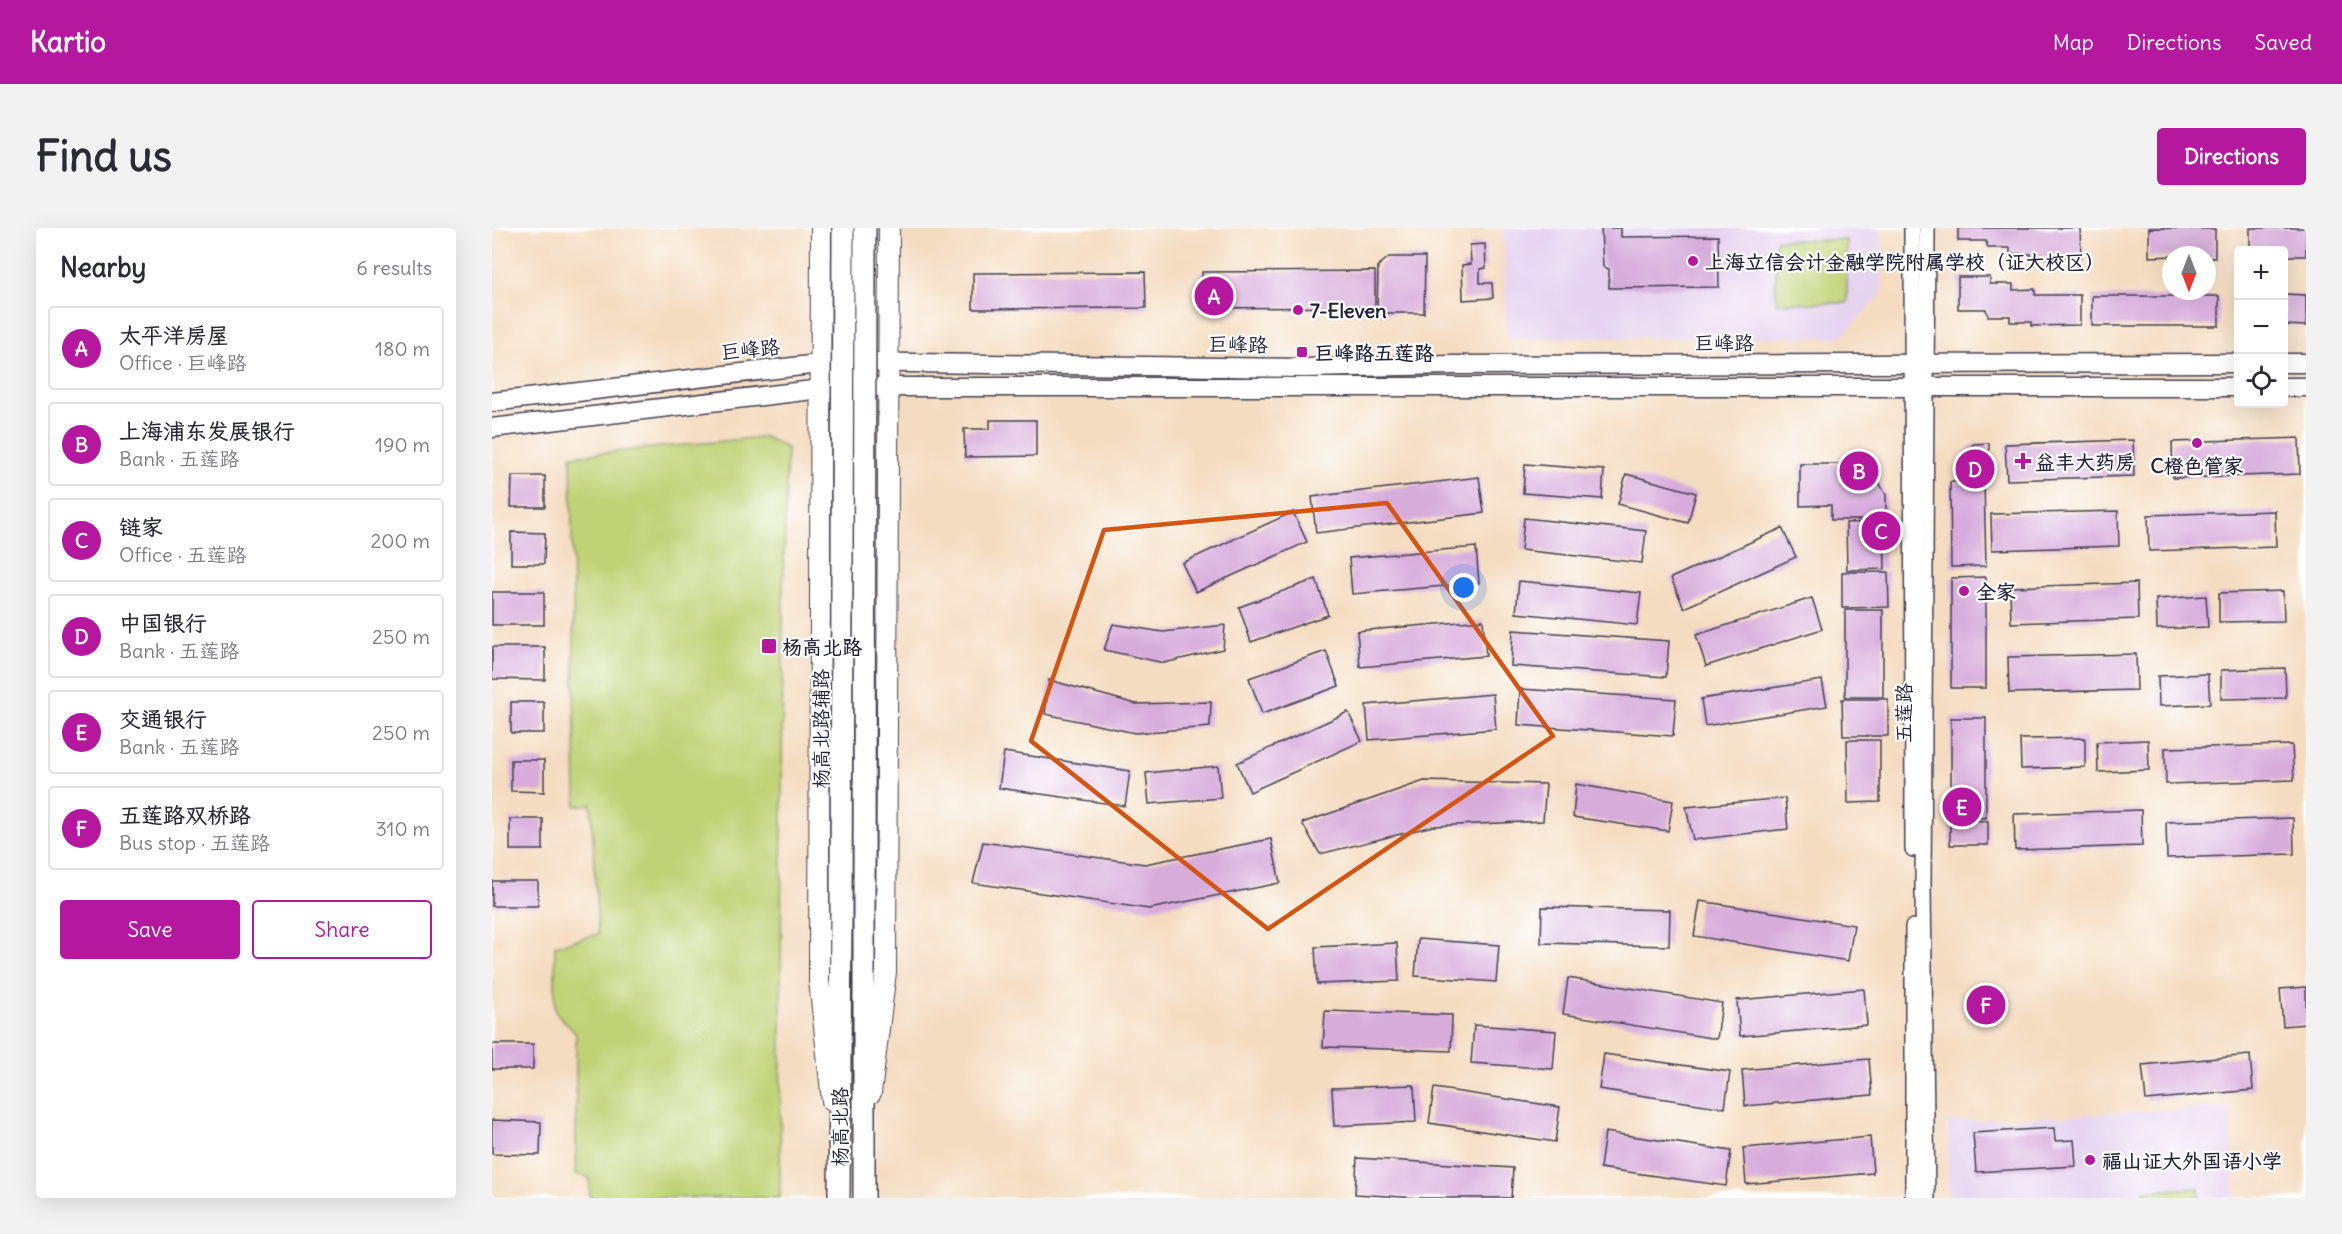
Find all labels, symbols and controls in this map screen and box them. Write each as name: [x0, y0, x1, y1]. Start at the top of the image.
text: Kartio: [30, 24, 106, 60]
text: Map: [2053, 29, 2094, 56]
text: Directions: [2127, 29, 2221, 56]
text: Saved: [2254, 29, 2312, 56]
button: Directions: [2157, 128, 2306, 185]
text: Find us: [36, 130, 172, 182]
north arrow: [2162, 246, 2216, 300]
map controls: [2234, 246, 2288, 408]
button: +: [2234, 246, 2288, 300]
place label: 上海立信会计金融学院附属学校（证大校区）: [1705, 249, 2105, 274]
text: Nearby: [60, 251, 146, 284]
marker: 上海立信会计金融学院附属学校（证大校区）: [1686, 254, 1700, 268]
text: 6 results: [356, 255, 432, 280]
pin: A: [1194, 274, 1234, 318]
place label: 7-Eleven: [1310, 298, 1387, 323]
button: −: [2234, 300, 2288, 354]
marker: 7-Eleven: [1291, 303, 1305, 317]
text: 太平洋房屋: [119, 321, 229, 349]
street label: 巨峰路: [1694, 330, 1755, 355]
street label: 巨峰路: [1208, 331, 1269, 357]
street label: 巨峰路: [719, 333, 782, 365]
text: A: [75, 336, 88, 361]
text: 180 m: [375, 336, 430, 361]
place label: 巨峰路五莲路: [1314, 340, 1434, 365]
marker: 巨峰路五莲路: [1295, 345, 1309, 359]
text: Office · 巨峰路: [119, 350, 247, 375]
button: locate: [2234, 354, 2288, 408]
text: 上海浦东发展银行: [119, 417, 295, 445]
text: B: [75, 432, 88, 457]
text: 190 m: [375, 432, 430, 457]
marker: C橙色管家: [2190, 436, 2204, 450]
text: Bank · 五莲路: [119, 446, 239, 471]
pin: D: [1956, 446, 1994, 492]
pin: B: [1840, 448, 1878, 494]
place label: 益丰大药房: [2035, 449, 2135, 474]
place label: C橙色管家: [2150, 453, 2244, 478]
marker: 益丰大药房: [2016, 454, 2030, 468]
pin: C: [1862, 508, 1900, 554]
text: 链家: [119, 513, 163, 541]
text: C: [75, 528, 88, 553]
text: 200 m: [370, 528, 430, 553]
text: Office · 五莲路: [119, 542, 247, 567]
your location: [1449, 573, 1478, 602]
place label: 全家: [1976, 579, 2016, 604]
marker: 全家: [1957, 584, 1971, 598]
text: 中国银行: [119, 609, 207, 637]
text: D: [74, 624, 89, 649]
text: 250 m: [372, 624, 430, 649]
place label: 杨高北路: [782, 634, 862, 659]
marker: 杨高北路: [760, 637, 778, 655]
text: Bank · 五莲路: [119, 638, 239, 663]
street label: 杨高北路辅路: [808, 668, 833, 789]
street label: 五莲路: [1891, 682, 1916, 743]
text: 交通银行: [119, 705, 207, 733]
text: E: [76, 720, 87, 745]
text: 250 m: [372, 720, 430, 745]
text: Bank · 五莲路: [119, 734, 239, 759]
pin: E: [1942, 784, 1982, 830]
text: 五莲路双桥路: [119, 801, 251, 829]
text: F: [76, 816, 87, 841]
text: 310 m: [375, 816, 430, 841]
text: Bus stop · 五莲路: [119, 830, 270, 855]
button: Save: [60, 900, 240, 959]
button: Share: [252, 900, 432, 959]
pin: F: [1966, 982, 2006, 1028]
street label: 杨高北路: [827, 1086, 852, 1167]
place label: 福山证大外国语小学: [2102, 1148, 2282, 1173]
marker: 福山证大外国语小学: [2083, 1153, 2097, 1167]

